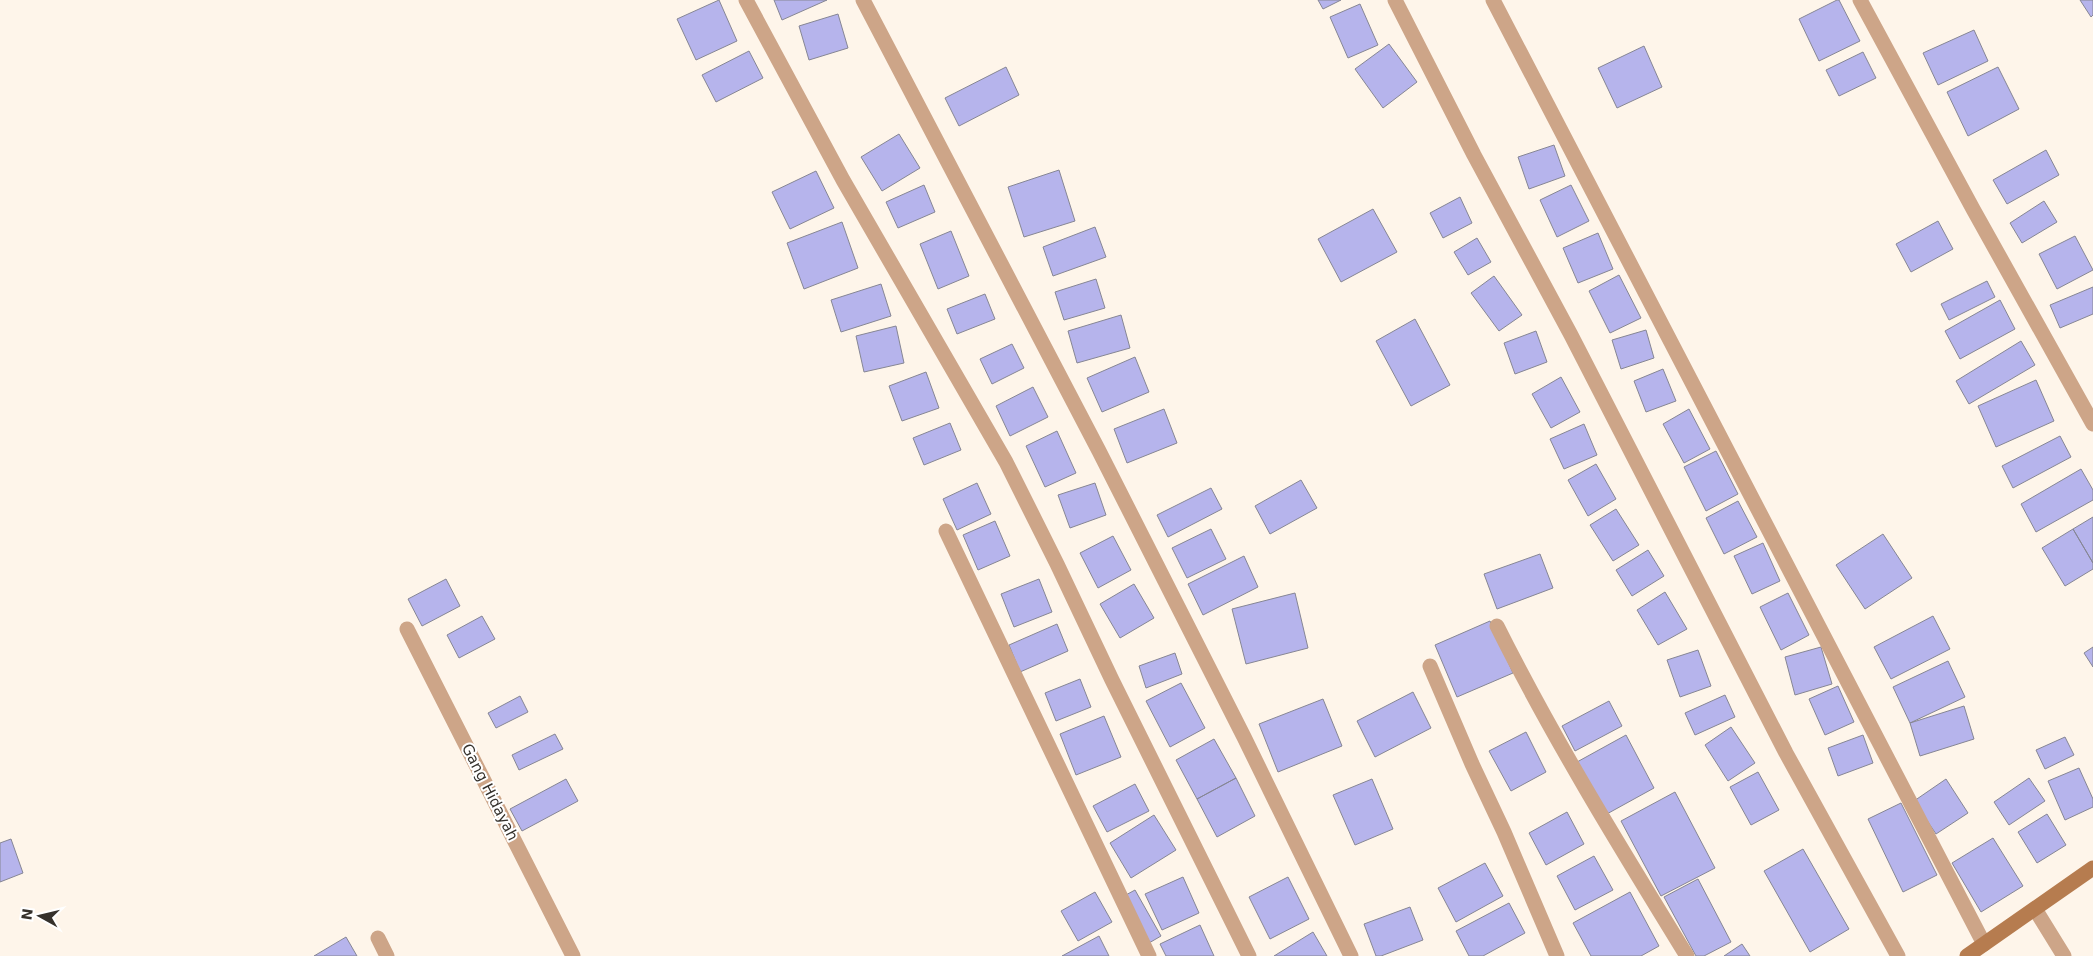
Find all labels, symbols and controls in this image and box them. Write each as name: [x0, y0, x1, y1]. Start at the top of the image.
street label: Gang Hidayah: [458, 741, 522, 843]
north arrow: [15, 891, 65, 941]
text: N: [18, 907, 36, 921]

